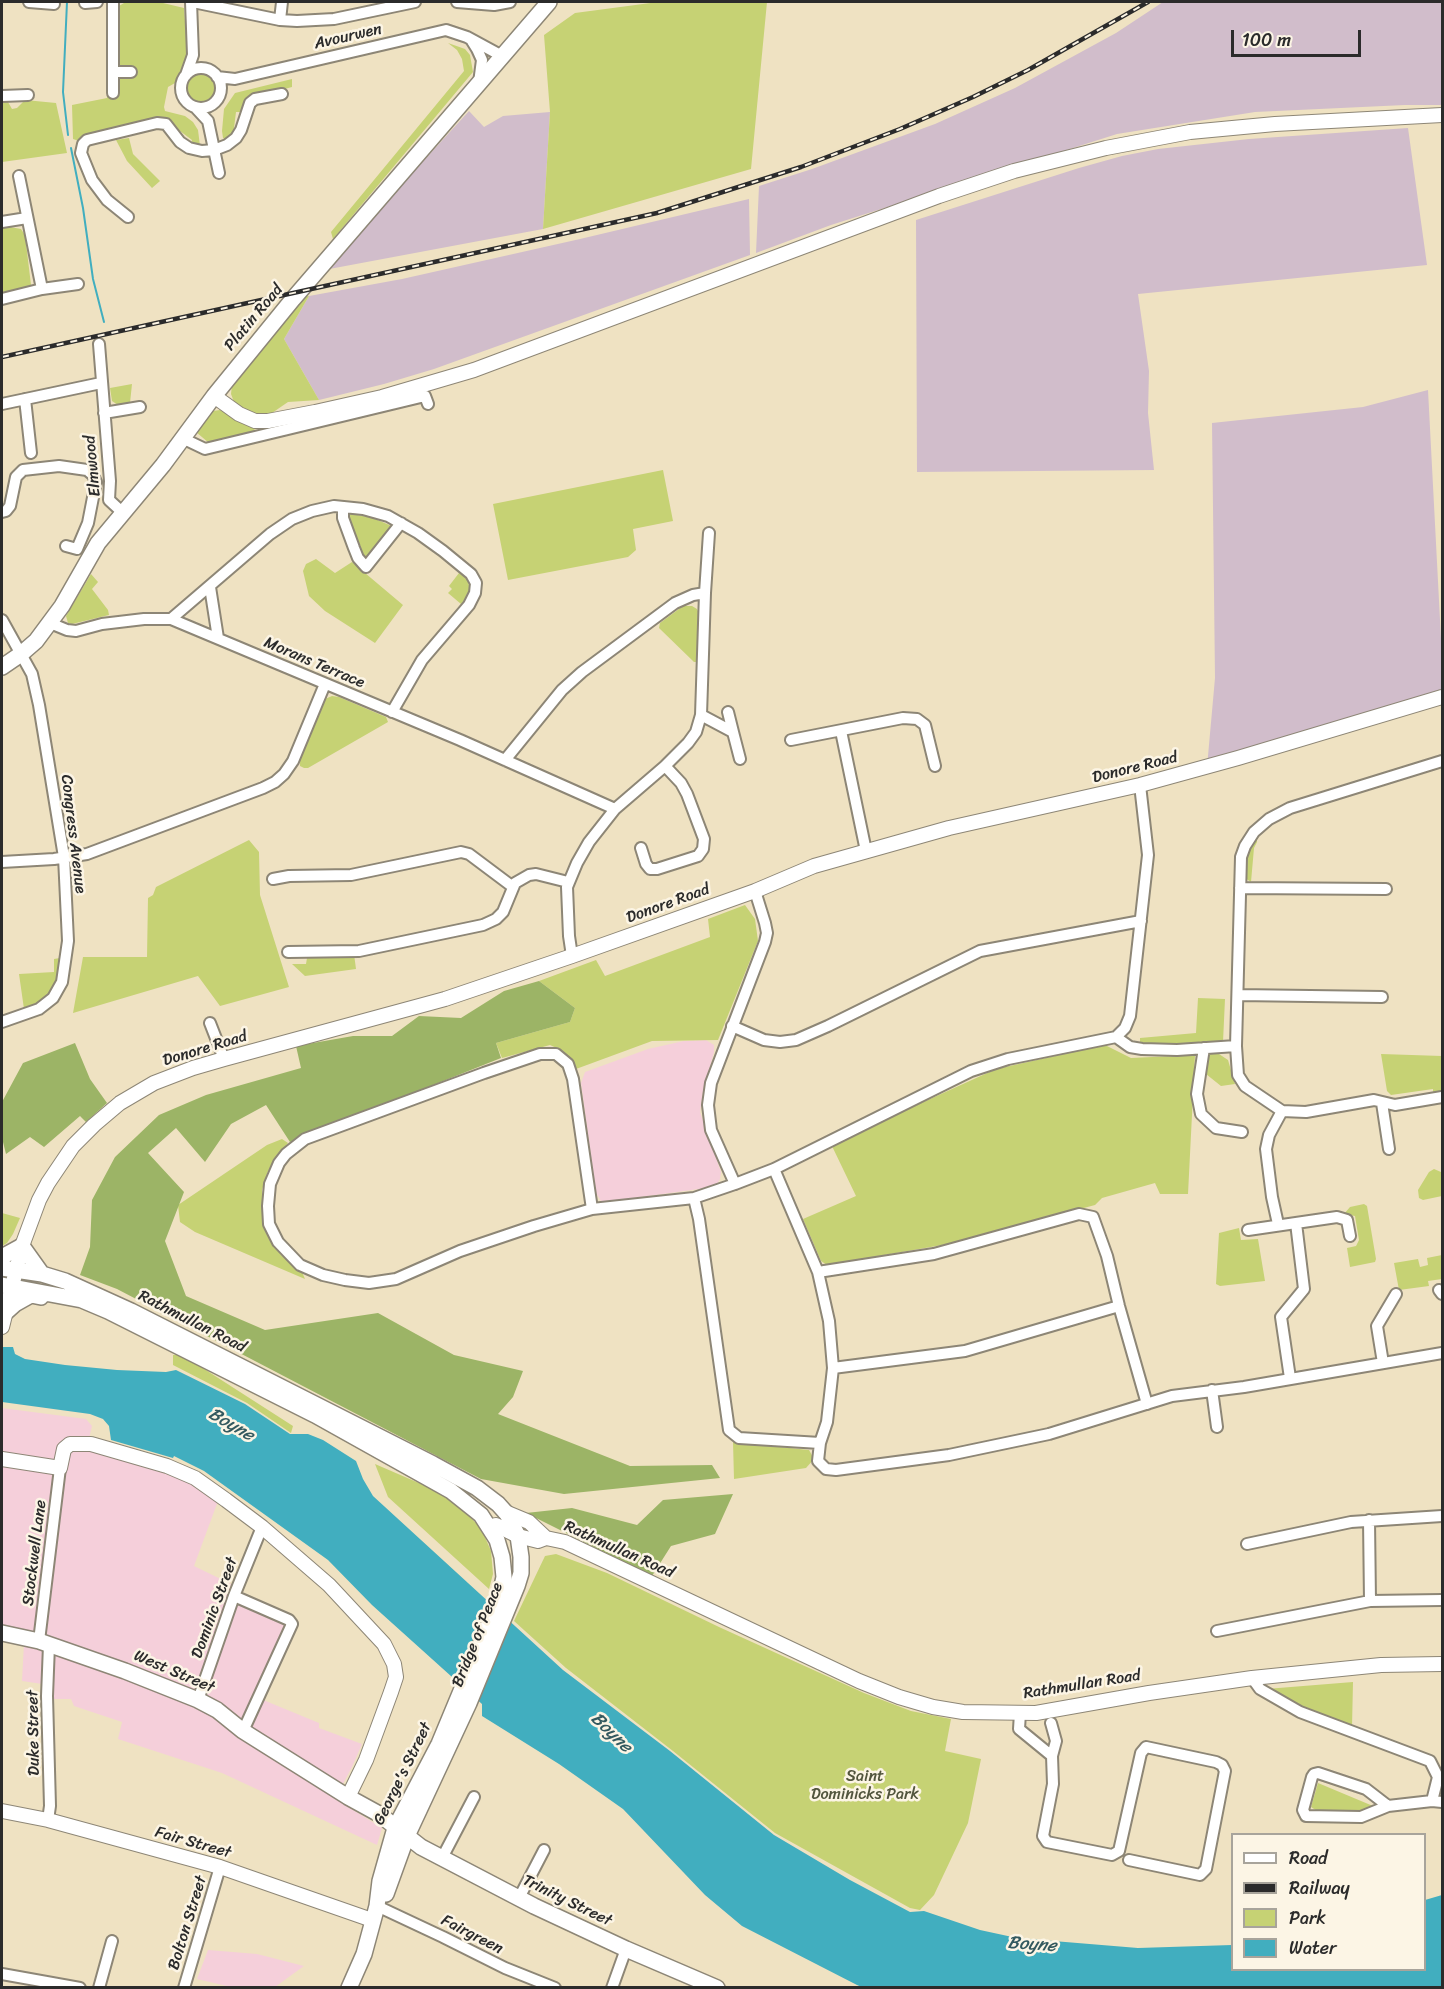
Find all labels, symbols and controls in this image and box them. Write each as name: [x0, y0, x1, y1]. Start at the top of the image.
scale bar: [1234, 18, 1364, 56]
street label: Avourwen: [312, 20, 384, 54]
text: 100 m: [1242, 24, 1291, 56]
street label: Platin Road: [221, 281, 287, 355]
street label: Elmwood: [81, 435, 105, 497]
street label: Morans Terrace: [261, 633, 367, 693]
street label: Donore Road: [1090, 748, 1180, 788]
street label: Congress Avenue: [56, 773, 90, 895]
street label: Donore Road: [624, 880, 712, 928]
street label: Donore Road: [161, 1027, 249, 1071]
street label: Rathmullan Road: [135, 1287, 249, 1357]
water label: Boyne: [204, 1403, 258, 1447]
street label: Stockwell Lane: [19, 1499, 51, 1607]
street label: Rathmullan Road: [561, 1517, 677, 1583]
street label: Dominic Street: [188, 1555, 242, 1661]
street label: Bridge of Peace: [448, 1580, 508, 1690]
street label: West Street: [131, 1646, 217, 1698]
street label: Rathmullan Road: [1022, 1666, 1142, 1704]
street label: Duke Street: [24, 1690, 44, 1776]
water label: Boyne: [586, 1708, 636, 1758]
street label: George's Street: [370, 1720, 436, 1828]
park label: Saint Dominicks Park: [811, 1767, 919, 1805]
street label: Fair Street: [153, 1823, 233, 1863]
legend: [1231, 1833, 1426, 1971]
text: Road: [1289, 1842, 1328, 1874]
street label: Trinity Street: [519, 1871, 615, 1931]
text: Railway: [1289, 1872, 1350, 1904]
street label: Bolton Street: [165, 1874, 211, 1972]
text: Park: [1289, 1902, 1326, 1934]
street label: Fairgreen: [438, 1911, 506, 1959]
text: Water: [1289, 1932, 1336, 1964]
water label: Boyne: [1007, 1933, 1057, 1957]

